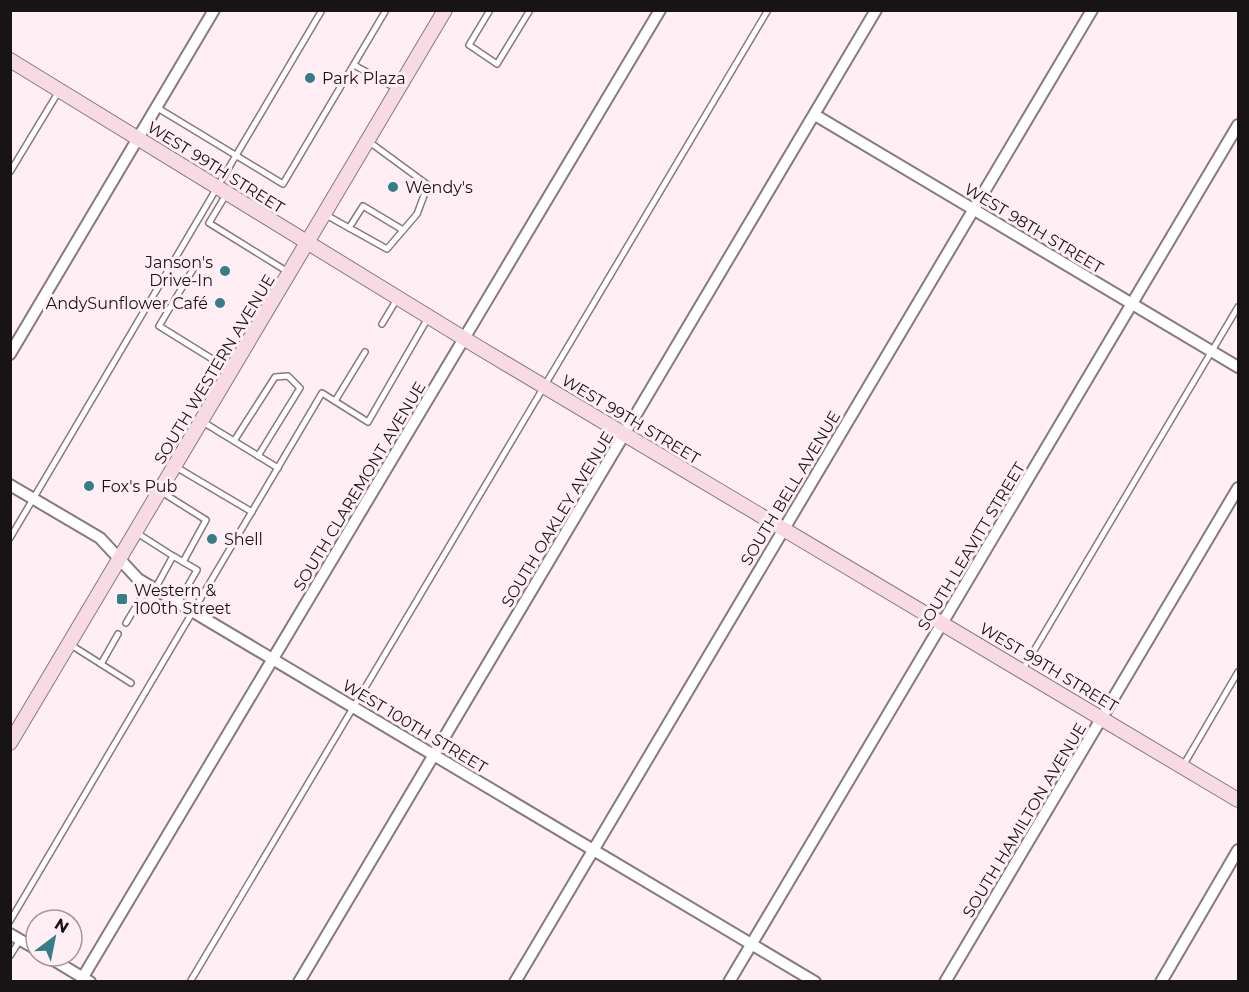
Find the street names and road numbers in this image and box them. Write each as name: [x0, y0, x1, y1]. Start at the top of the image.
street label: WEST 99TH STREET: [144, 118, 288, 218]
street label: WEST 98TH STREET: [961, 179, 1107, 278]
street label: SOUTH WESTERN AVENUE: [150, 271, 279, 467]
street label: WEST 99TH STREET: [558, 371, 704, 469]
street label: SOUTH CLAREMONT AVENUE: [289, 378, 430, 594]
street label: SOUTH BELL AVENUE: [737, 408, 844, 569]
street label: SOUTH OAKLEY AVENUE: [497, 428, 617, 610]
street label: SOUTH LEAVITT STREET: [914, 458, 1030, 634]
street label: WEST 99TH STREET: [976, 619, 1122, 717]
street label: WEST 100TH STREET: [339, 676, 491, 778]
street label: SOUTH HAMILTON AVENUE: [959, 720, 1090, 921]

